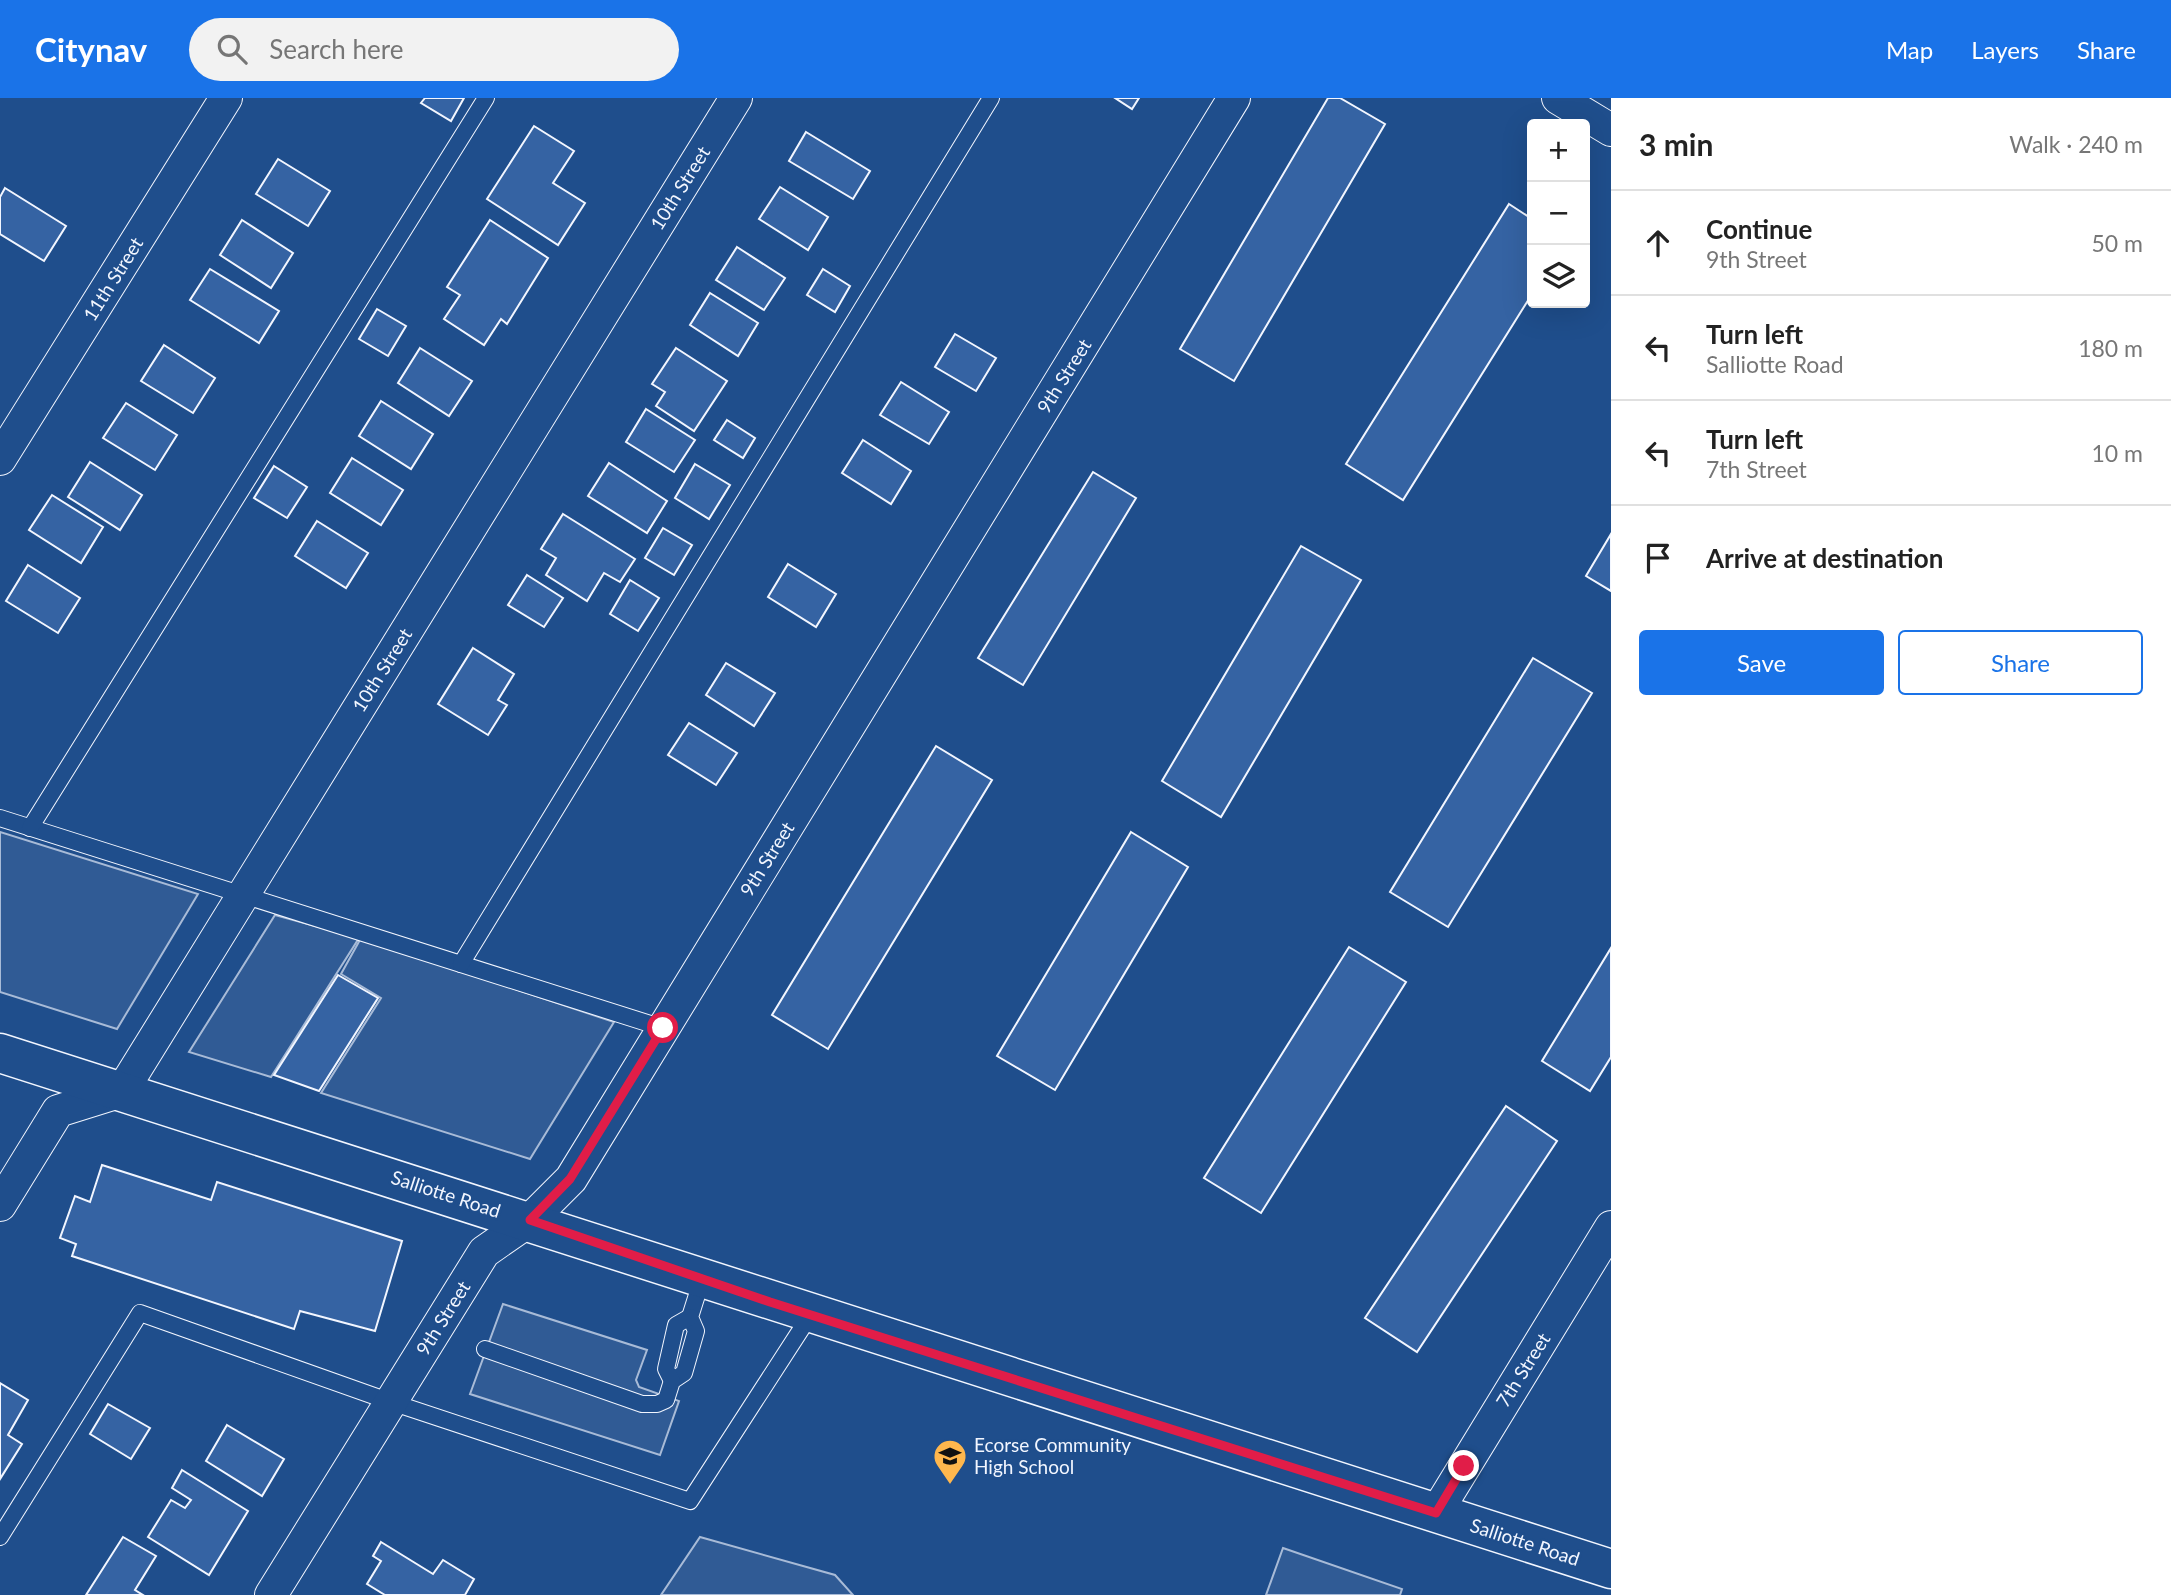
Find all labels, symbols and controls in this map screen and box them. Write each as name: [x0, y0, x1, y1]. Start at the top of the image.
search box: [189, 18, 679, 81]
text: Citynav: [35, 29, 147, 69]
icon: search: [213, 30, 251, 68]
text: Search here: [269, 33, 403, 65]
text: Map: [1886, 35, 1933, 64]
text: Layers: [1971, 35, 2039, 64]
text: Share: [2077, 35, 2136, 64]
map controls: [1527, 119, 1590, 308]
button: +: [1527, 119, 1590, 182]
text: 3 min: [1639, 126, 1713, 162]
text: Walk · 240 m: [2009, 130, 2143, 158]
street label: 10th Street: [645, 141, 714, 234]
button: −: [1527, 182, 1590, 245]
text: Continue: [1706, 213, 1812, 245]
icon: ahead: [1639, 224, 1677, 262]
text: 50 m: [2092, 229, 2143, 257]
street label: 11th Street: [78, 232, 147, 325]
button: layers: [1527, 245, 1590, 308]
text: 9th Street: [1706, 245, 1807, 273]
text: Turn left: [1706, 318, 1803, 350]
icon: left: [1639, 329, 1677, 367]
street label: 9th Street: [1032, 334, 1096, 417]
text: 180 m: [2078, 334, 2143, 362]
text: Salliotte Road: [1706, 350, 1844, 378]
text: Turn left: [1706, 423, 1803, 455]
icon: left: [1639, 434, 1677, 472]
text: 10 m: [2092, 439, 2143, 467]
text: 7th Street: [1706, 455, 1807, 483]
icon: arrive: [1639, 539, 1677, 577]
text: Arrive at destination: [1706, 542, 1943, 574]
street label: 10th Street: [347, 623, 416, 716]
button: Save: [1639, 630, 1884, 695]
button: Share: [1898, 630, 2143, 695]
street label: 9th Street: [735, 817, 799, 900]
route start: [647, 1012, 678, 1043]
street label: Salliotte Road: [389, 1165, 504, 1222]
street label: 9th Street: [411, 1276, 475, 1359]
street label: 7th Street: [1491, 1328, 1555, 1411]
place label: Ecorse Community High School: [974, 1433, 1131, 1478]
school or university icon: Ecorse Community High School: [931, 1437, 969, 1486]
route end: [1448, 1450, 1479, 1481]
street label: Salliotte Road: [1468, 1513, 1583, 1570]

